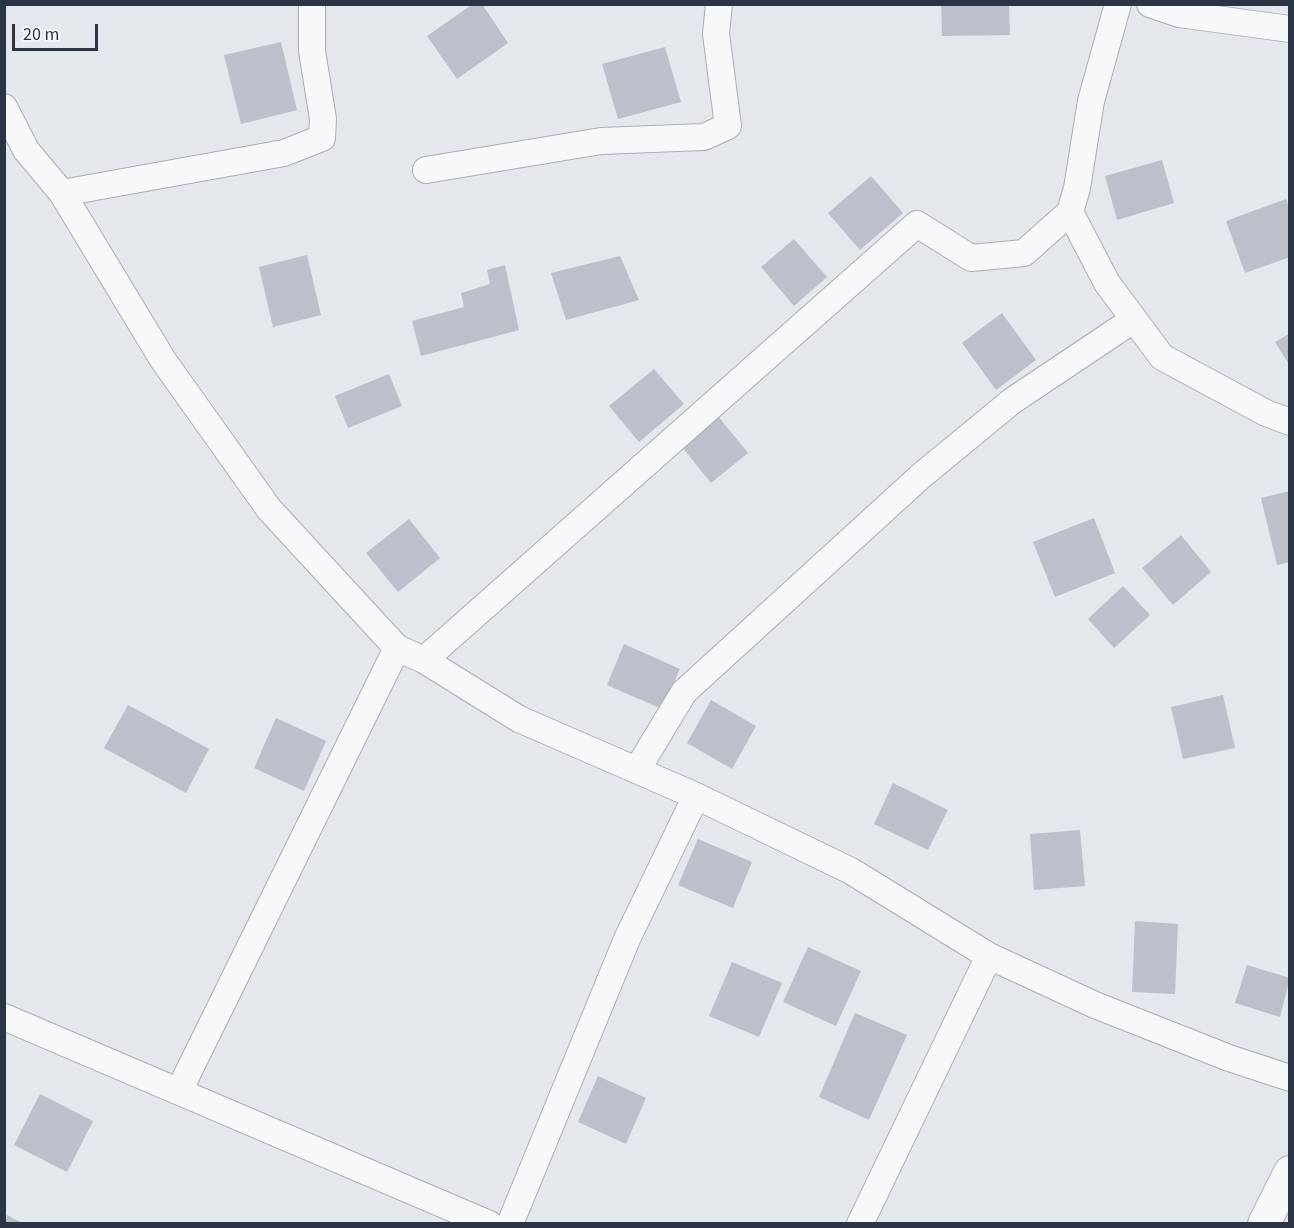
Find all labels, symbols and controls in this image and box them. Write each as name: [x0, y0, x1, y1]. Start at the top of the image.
scale bar: [15, 12, 100, 50]
text: 20 m: [23, 22, 59, 47]

